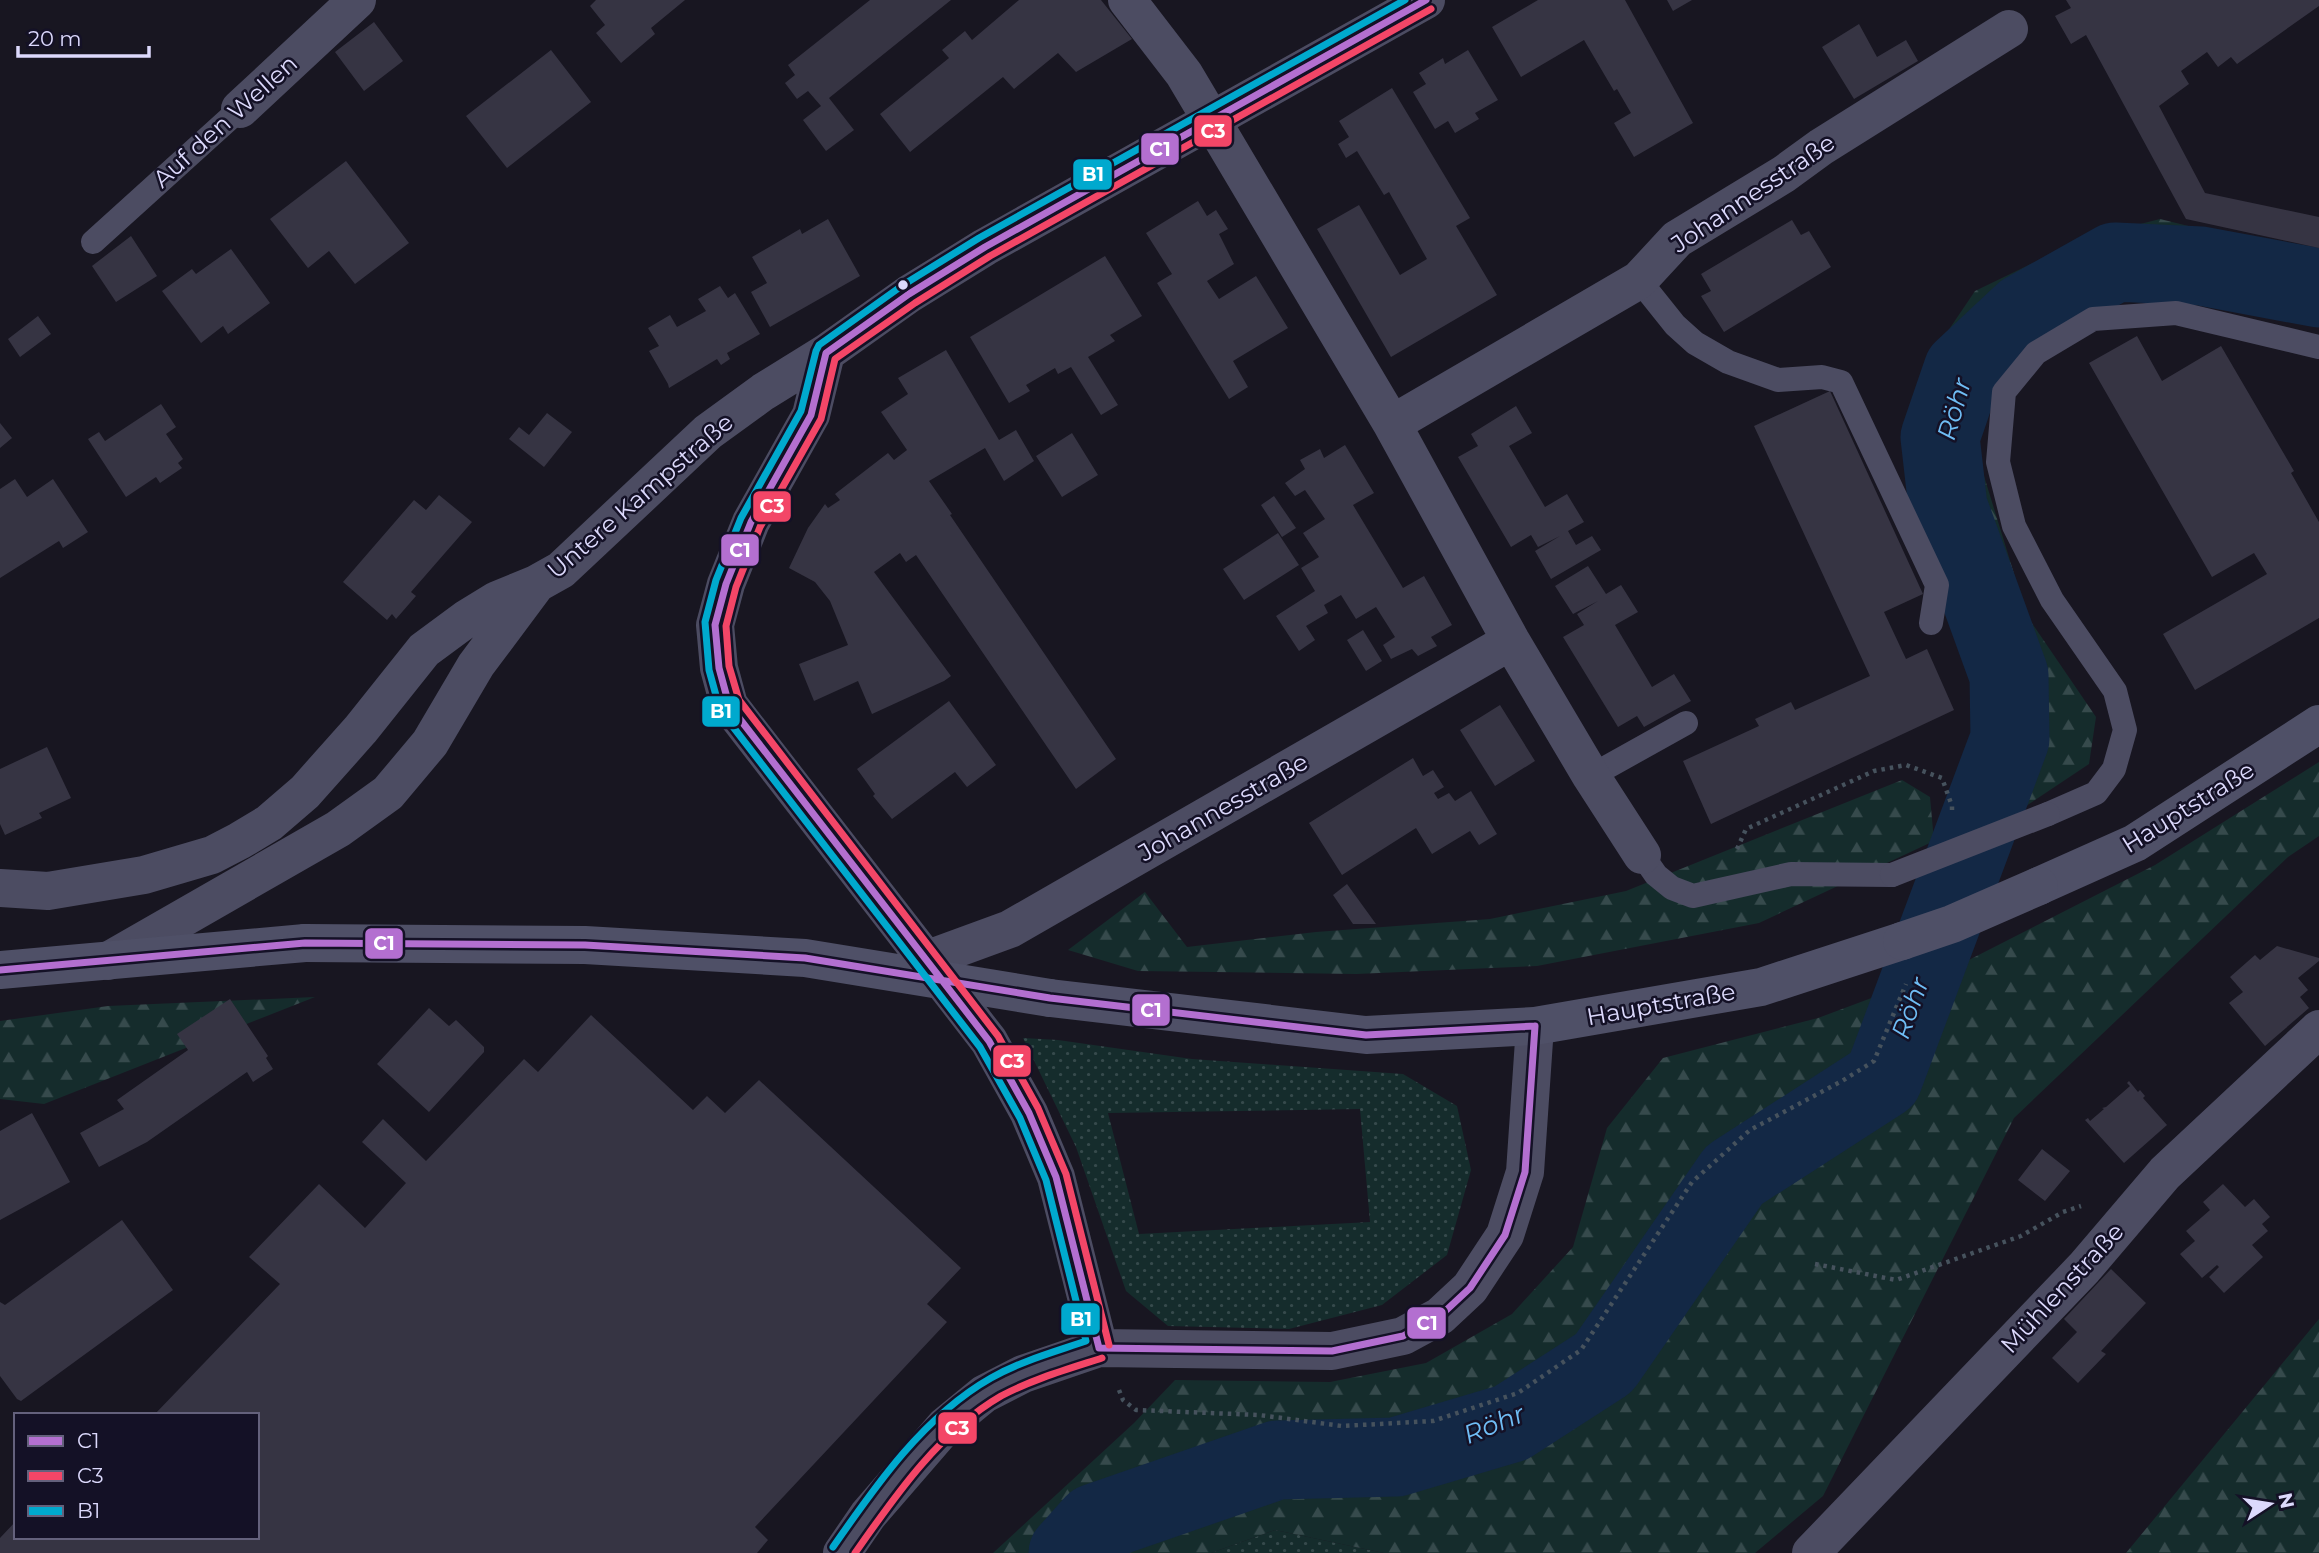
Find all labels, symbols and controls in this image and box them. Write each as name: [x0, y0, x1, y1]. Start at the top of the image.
scale bar: [18, 14, 149, 58]
text: 20 m: [28, 26, 82, 51]
street label: Auf den Wellen: [147, 49, 303, 193]
line badge: C3: [1193, 114, 1233, 148]
text: C3: [1200, 120, 1226, 143]
street label: Johannesstraße: [1665, 128, 1840, 259]
line badge: C1: [1140, 132, 1180, 166]
text: C1: [1149, 138, 1171, 161]
line badge: B1: [1072, 158, 1113, 191]
text: B1: [1082, 163, 1104, 186]
unlabelled marker: [896, 278, 910, 292]
water label: Röhr: [1930, 374, 1978, 444]
street label: Untere Kampstraße: [541, 407, 739, 585]
line badge: C3: [752, 490, 792, 523]
text: C3: [759, 495, 785, 518]
line badge: C1: [720, 533, 760, 567]
text: C1: [729, 539, 751, 562]
line badge: B1: [701, 695, 741, 728]
text: B1: [710, 700, 732, 723]
street label: Johannesstraße: [1132, 747, 1313, 868]
street label: Hauptstraße: [2116, 755, 2260, 859]
line badge: C1: [364, 927, 404, 960]
text: C1: [373, 932, 395, 955]
water label: Röhr: [1884, 972, 1936, 1043]
street label: Hauptstraße: [1584, 977, 1738, 1031]
line badge: C1: [1131, 993, 1171, 1027]
text: C1: [1140, 999, 1162, 1022]
line badge: C3: [992, 1044, 1032, 1078]
text: C3: [999, 1050, 1025, 1073]
street label: Mühlenstraße: [1994, 1217, 2130, 1359]
line badge: B1: [1060, 1302, 1101, 1336]
line badge: C1: [1406, 1306, 1447, 1340]
text: B1: [1070, 1308, 1092, 1331]
text: C1: [1416, 1312, 1438, 1335]
water label: Röhr: [1459, 1397, 1530, 1451]
line badge: C3: [937, 1411, 978, 1445]
legend: [14, 1413, 259, 1539]
text: C3: [944, 1417, 970, 1440]
text: C1: [77, 1428, 100, 1453]
text: C3: [77, 1463, 104, 1488]
north arrow: [2235, 1469, 2305, 1539]
text: N: [2273, 1491, 2299, 1510]
text: B1: [77, 1498, 100, 1523]

